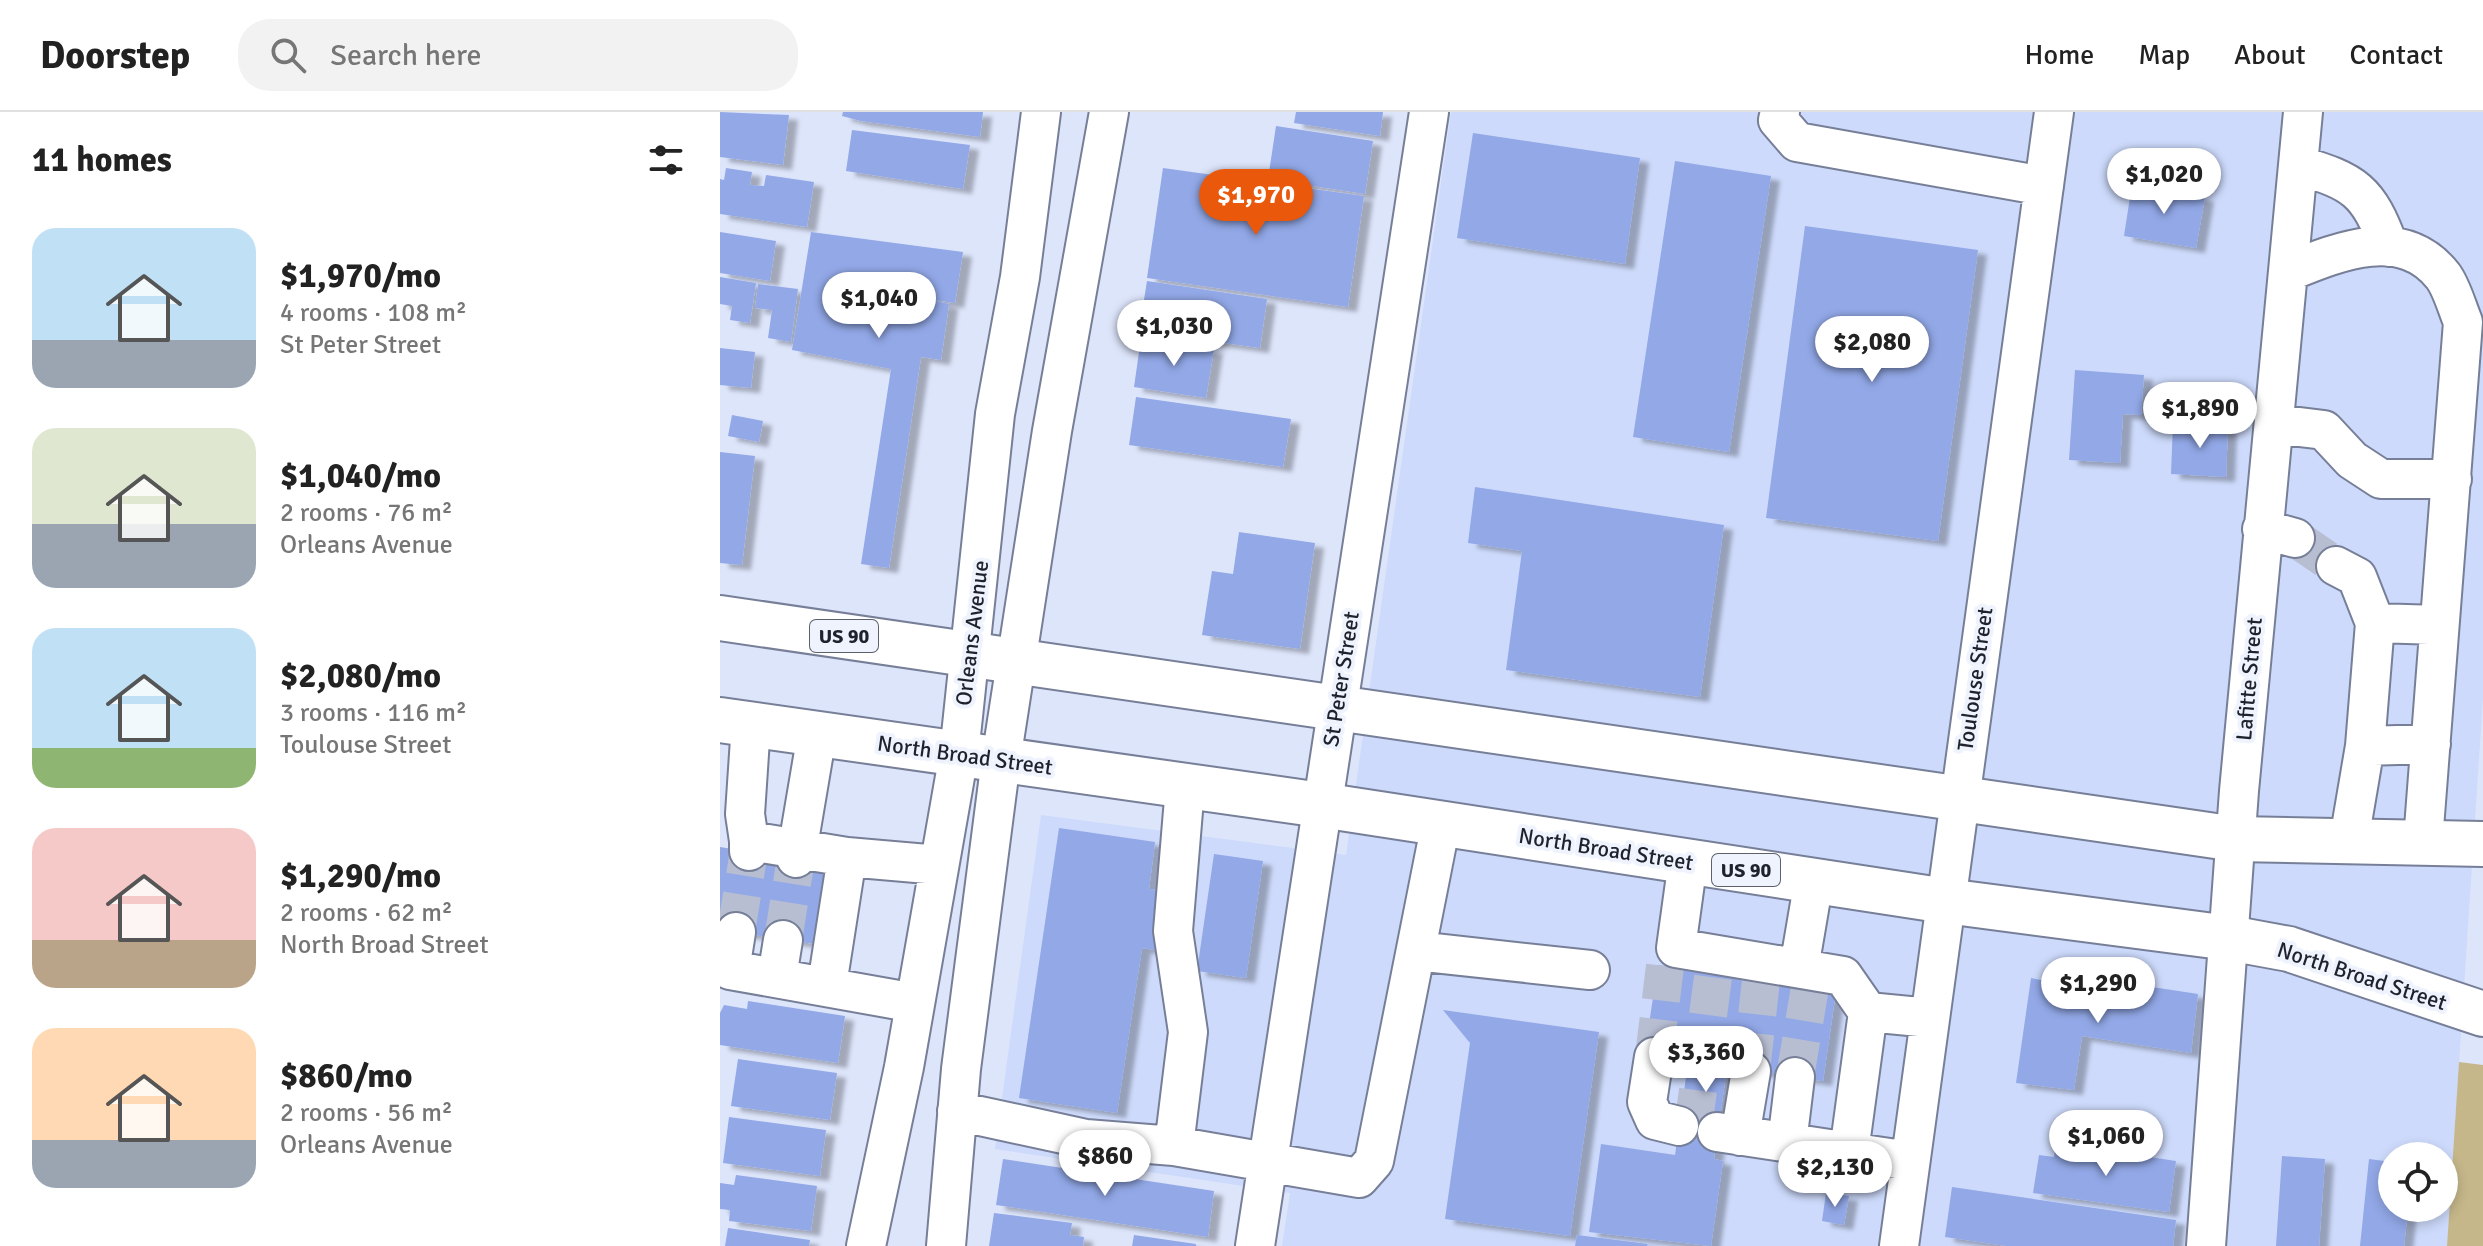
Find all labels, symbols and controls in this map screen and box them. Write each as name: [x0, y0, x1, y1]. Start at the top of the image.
search box: [238, 19, 798, 91]
text: Doorstep: [40, 32, 190, 79]
icon: search: [266, 33, 310, 77]
text: Search here: [330, 37, 482, 74]
text: Home: [2025, 38, 2094, 72]
text: Map: [2138, 38, 2190, 72]
text: About: [2234, 38, 2306, 72]
text: Contact: [2350, 38, 2443, 72]
icon: filters: [644, 138, 688, 182]
text: 11 homes: [32, 139, 172, 181]
pin: $1,020: [2099, 148, 2229, 216]
text: $1,020: [2125, 158, 2203, 190]
pin: $1,970: [1191, 169, 1321, 237]
text: $1,970: [1217, 179, 1295, 211]
text: $1,970/mo: [280, 255, 441, 297]
icon: home: [96, 260, 192, 356]
pin: $1,040: [814, 272, 944, 340]
text: $1,040: [840, 282, 918, 314]
text: 4 rooms · 108 m²: [280, 297, 467, 329]
pin: $1,030: [1109, 300, 1239, 368]
text: $1,030: [1135, 310, 1213, 342]
pin: $2,080: [1807, 316, 1937, 384]
text: $2,080: [1833, 326, 1911, 358]
text: St Peter Street: [280, 329, 441, 361]
pin: $1,890: [2135, 382, 2265, 450]
text: $1,890: [2161, 392, 2239, 424]
text: $1,040/mo: [280, 455, 441, 497]
icon: home: [96, 460, 192, 556]
text: 2 rooms · 76 m²: [280, 497, 453, 529]
text: Orleans Avenue: [280, 529, 453, 561]
street label: Orleans Avenue: [950, 559, 994, 707]
street label: Toulouse Street: [1952, 605, 1998, 753]
street label: St Peter Street: [1317, 609, 1365, 748]
street label: Lafitte Street: [2230, 616, 2268, 742]
road number: US 90: [810, 620, 878, 652]
text: $2,080/mo: [280, 655, 441, 697]
icon: home: [96, 660, 192, 756]
text: 3 rooms · 116 m²: [280, 697, 467, 729]
text: Toulouse Street: [280, 729, 451, 761]
street label: North Broad Street: [876, 729, 1055, 781]
street label: North Broad Street: [1517, 822, 1696, 876]
road number: US 90: [1712, 854, 1780, 886]
text: $1,290/mo: [280, 855, 441, 897]
icon: home: [96, 860, 192, 956]
text: 2 rooms · 62 m²: [280, 897, 453, 929]
text: North Broad Street: [280, 929, 489, 961]
street label: North Broad Street: [2274, 936, 2450, 1016]
pin: $1,290: [2033, 957, 2163, 1025]
text: $1,290: [2059, 967, 2137, 999]
pin: $3,360: [1641, 1026, 1771, 1094]
text: $3,360: [1667, 1036, 1745, 1068]
text: $860/mo: [280, 1055, 413, 1097]
icon: home: [96, 1060, 192, 1156]
text: 2 rooms · 56 m²: [280, 1097, 453, 1129]
pin: $1,060: [2041, 1110, 2171, 1178]
text: $1,060: [2067, 1120, 2145, 1152]
text: Orleans Avenue: [280, 1129, 453, 1161]
pin: $860: [1058, 1130, 1152, 1198]
text: $860: [1077, 1140, 1133, 1172]
pin: $2,130: [1770, 1141, 1900, 1209]
map controls: [2378, 1142, 2458, 1222]
button: locate: [2378, 1142, 2458, 1222]
text: $2,130: [1796, 1151, 1874, 1183]

